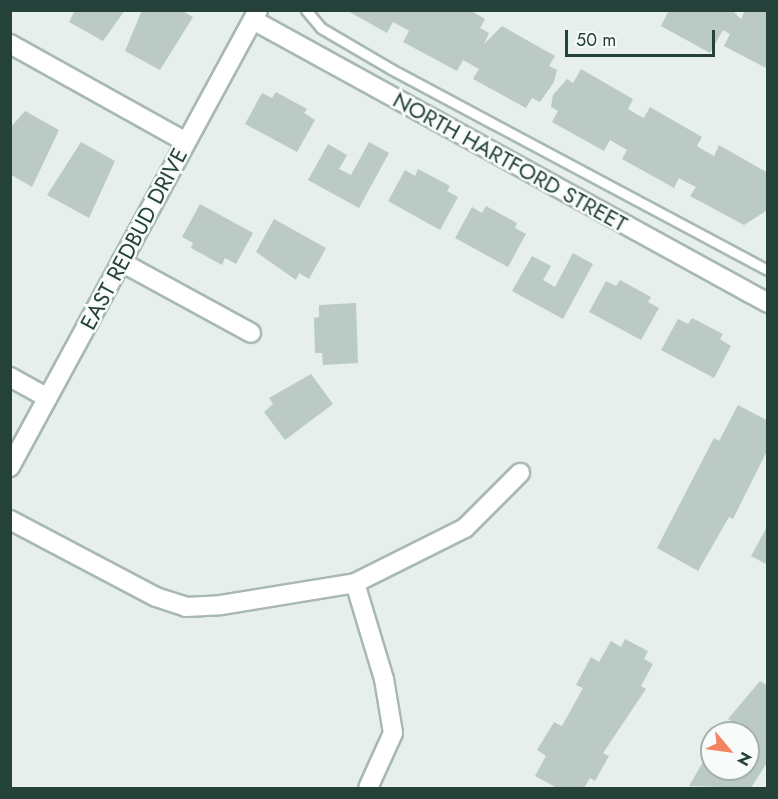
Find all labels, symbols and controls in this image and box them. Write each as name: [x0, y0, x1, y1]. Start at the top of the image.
scale bar: [568, 18, 718, 56]
text: 50 m: [576, 27, 616, 53]
street label: NORTH HARTFORD STREET: [388, 87, 632, 237]
street label: EAST REDBUD DRIVE: [75, 144, 193, 334]
north arrow: [700, 721, 760, 781]
text: N: [731, 748, 758, 770]

